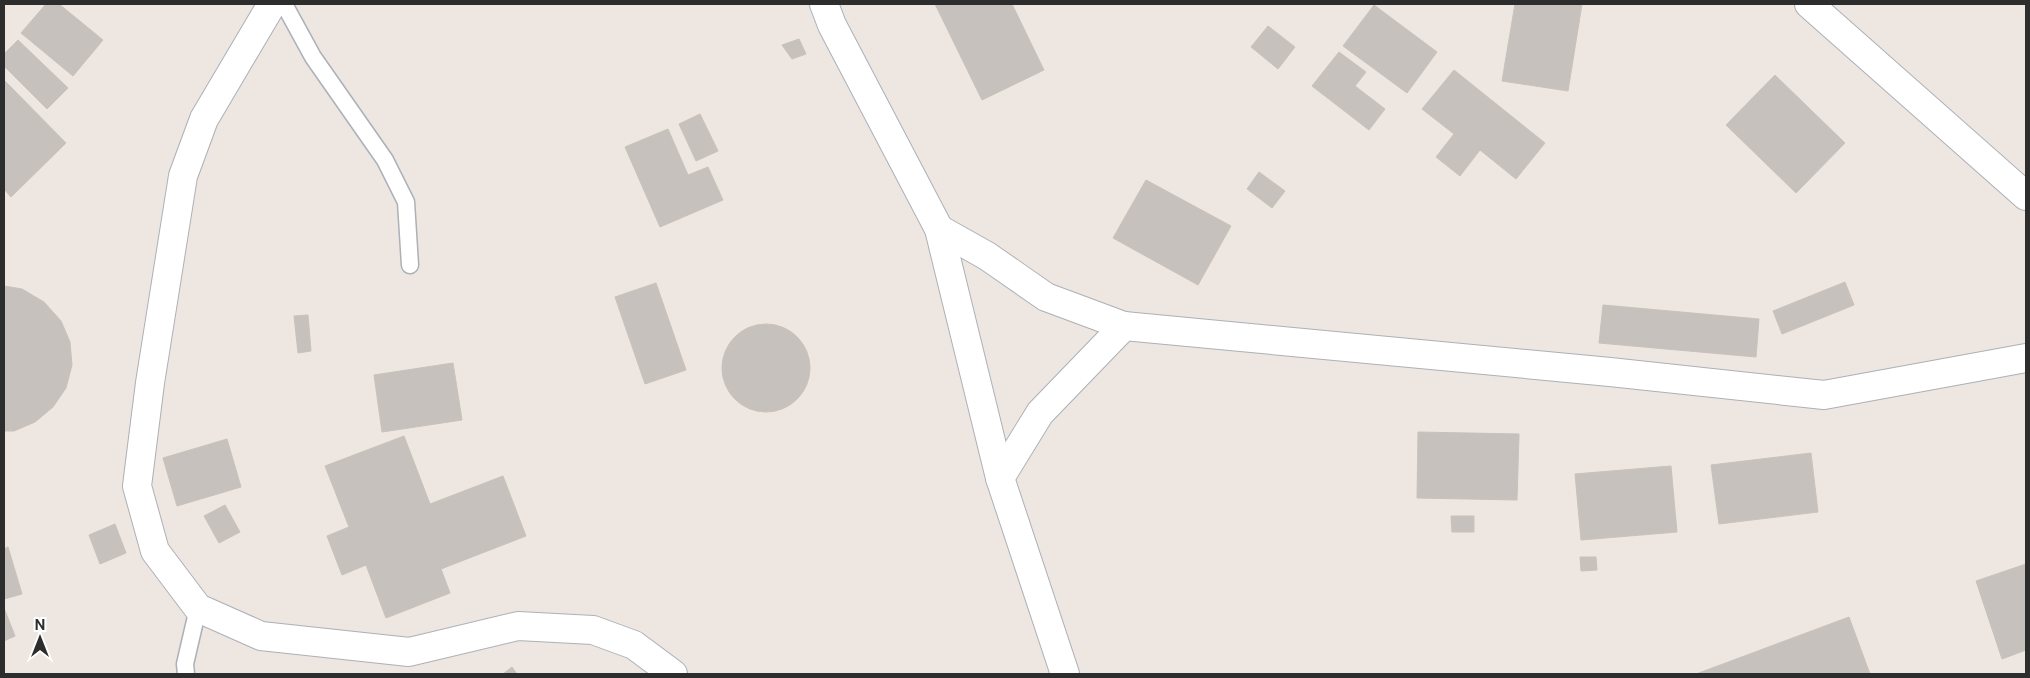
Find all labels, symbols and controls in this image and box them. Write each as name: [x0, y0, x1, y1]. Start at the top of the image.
north arrow: [15, 613, 65, 663]
text: N: [35, 617, 45, 633]

